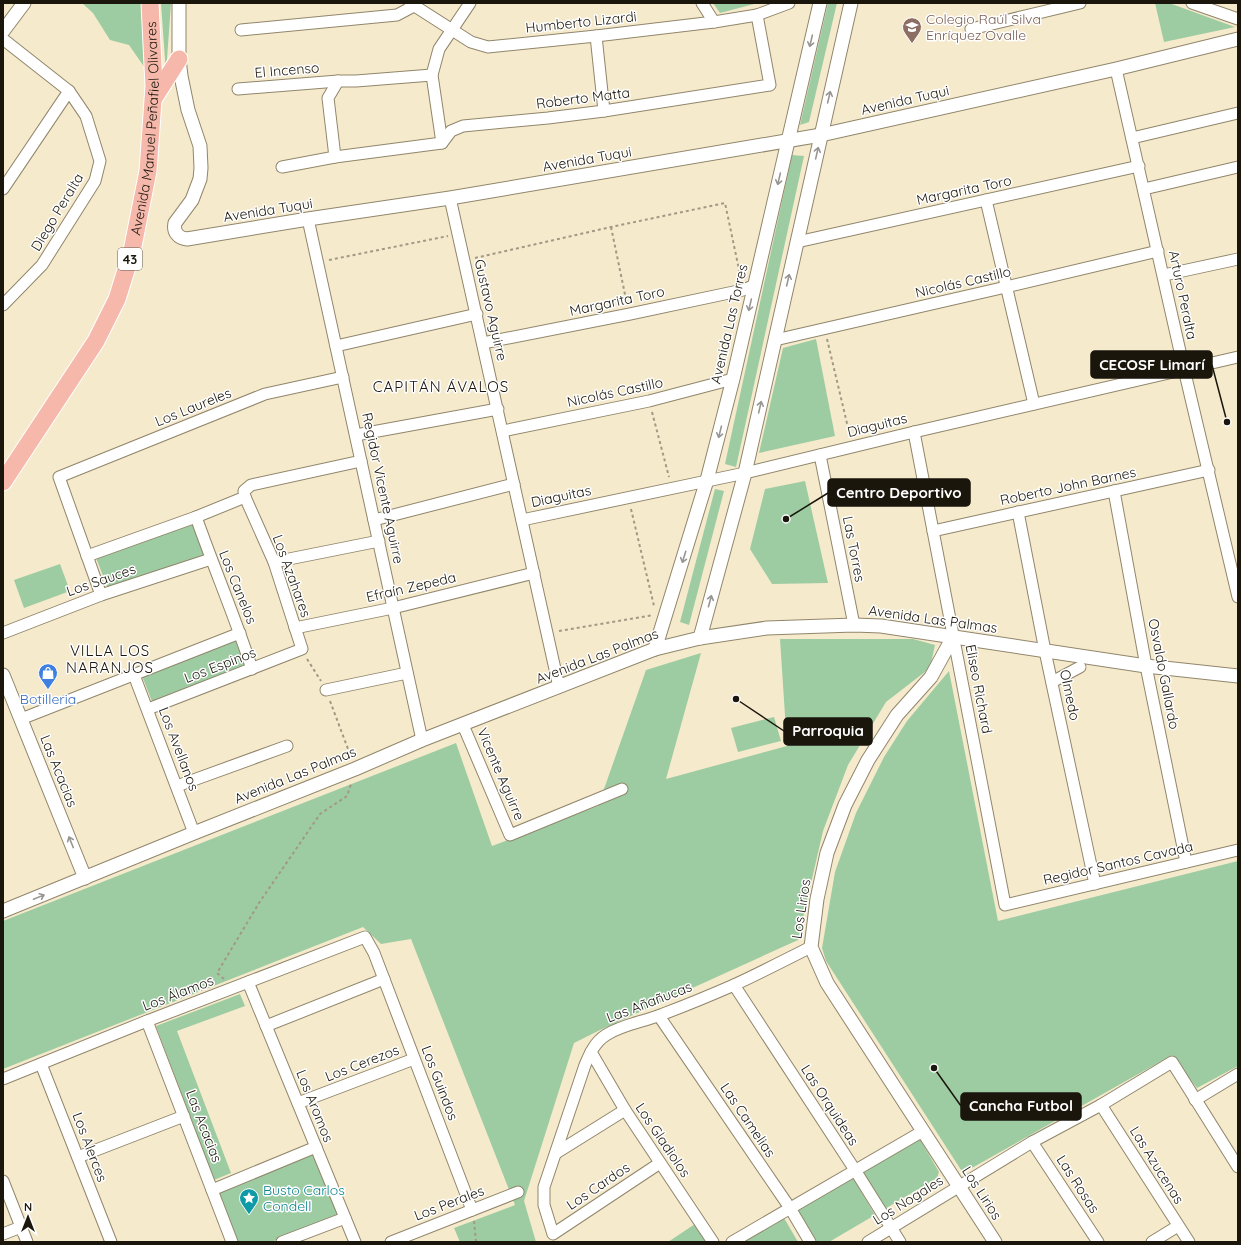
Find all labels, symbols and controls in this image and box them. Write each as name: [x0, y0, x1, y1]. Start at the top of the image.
street label: Humberto Lizardi: [524, 7, 638, 37]
place label: Colegio Raúl Silva Enríquez Ovalle: [926, 10, 1041, 44]
school or university icon: Colegio Raúl Silva Enríquez Ovalle: [901, 16, 923, 44]
street label: Avenida Manuel Peñafiel Olivares: [126, 21, 163, 237]
one-way arrow: [807, 34, 815, 47]
street label: El Incenso: [254, 58, 320, 82]
street label: Avenida Tuqui: [859, 81, 951, 119]
street label: Roberto Matta: [535, 83, 631, 113]
one-way arrow: [826, 91, 834, 104]
street label: Avenida Tuqui: [541, 142, 633, 176]
one-way arrow: [813, 147, 821, 160]
street label: Diego Peralta: [27, 170, 87, 254]
street label: Margarita Toro: [915, 171, 1013, 209]
one-way arrow: [775, 172, 783, 185]
street label: Avenida Tuqui: [222, 194, 314, 226]
road number: 43: [118, 248, 142, 270]
street label: Arturo Peralta: [1165, 249, 1201, 341]
street label: Gustavo Aguirre: [471, 257, 511, 363]
street label: Avenida Las Torres: [706, 262, 752, 386]
street label: Nicolás Castillo: [913, 262, 1013, 302]
one-way arrow: [785, 274, 793, 287]
street label: Margarita Toro: [568, 282, 666, 320]
one-way arrow: [746, 299, 754, 312]
callout: CECOSF Limarí: [1091, 351, 1212, 378]
text: CECOSF Limarí: [1099, 355, 1205, 374]
street label: Nicolás Castillo: [565, 373, 665, 411]
district label: CAPITÁN ÁVALOS: [373, 377, 509, 396]
street label: Los Laureles: [152, 384, 234, 430]
one-way arrow: [756, 401, 764, 414]
street label: Diaguitas: [845, 409, 909, 441]
street label: Regidor Vicente Aguirre: [358, 411, 408, 565]
one-way arrow: [715, 425, 723, 438]
street label: Roberto John Barnes: [998, 463, 1138, 509]
callout: Centro Deportivo: [828, 479, 970, 506]
street label: Diaguitas: [529, 481, 593, 511]
text: Centro Deportivo: [836, 483, 962, 502]
street label: Las Torres: [839, 515, 869, 583]
street label: Los Azahares: [269, 532, 315, 620]
street label: Los Canelos: [215, 547, 261, 627]
one-way arrow: [679, 550, 687, 562]
street label: Los Sauces: [64, 560, 138, 600]
street label: Efraín Zepeda: [364, 568, 458, 606]
one-way arrow: [707, 595, 714, 608]
street label: Avenida Las Palmas: [867, 601, 999, 637]
street label: Osvaldo Gallardo: [1144, 617, 1184, 731]
street label: Avenida Las Palmas: [533, 624, 661, 688]
district label: VILLA LOS NARANJOS: [66, 641, 154, 677]
street label: Los Espinos: [182, 643, 258, 687]
street label: Eliseo Richard: [962, 643, 996, 735]
shop icon: Botilleria: [37, 662, 59, 690]
street label: Olmedo: [1056, 668, 1084, 722]
place label: Botilleria: [20, 690, 76, 708]
street label: Los Avellanos: [155, 705, 203, 793]
callout: Parroquia: [784, 718, 872, 745]
text: Parroquia: [792, 721, 864, 740]
street label: Vicente Aguirre: [473, 725, 529, 823]
street label: Las Acacias: [36, 732, 82, 810]
street label: Avenida Las Palmas: [231, 742, 359, 808]
one-way arrow: [66, 837, 74, 849]
street label: Regidor Santos Cavada: [1041, 837, 1195, 889]
street label: Los Lirios: [787, 878, 815, 940]
one-way arrow: [33, 892, 45, 900]
street label: Los Álamos: [140, 971, 216, 1015]
street label: Las Añañucas: [604, 977, 694, 1027]
street label: Los Cerezos: [322, 1041, 402, 1085]
street label: Los Guindos: [418, 1043, 462, 1123]
street label: Las Orquideas: [797, 1061, 863, 1149]
street label: Los Aromos: [292, 1067, 338, 1145]
street label: Las Camelias: [717, 1079, 779, 1161]
street label: Las Acacias: [182, 1087, 226, 1165]
callout: Cancha Futbol: [961, 1093, 1081, 1120]
text: Cancha Futbol: [969, 1096, 1073, 1115]
street label: Los Gladiolos: [632, 1099, 694, 1181]
street label: Los Alerces: [68, 1110, 112, 1184]
street label: Las Azucenas: [1126, 1123, 1188, 1207]
street label: Las Rosas: [1053, 1151, 1103, 1217]
street label: Los Cardos: [563, 1158, 633, 1214]
street label: Los Lirios: [958, 1163, 1006, 1223]
street label: Los Nogales: [869, 1171, 947, 1229]
place label: Busto Carlos Condell: [263, 1181, 345, 1215]
street label: Los Perales: [411, 1181, 487, 1225]
place icon: Busto Carlos Condell: [238, 1187, 260, 1215]
north arrow: [8, 1197, 48, 1237]
text: N: [24, 1200, 32, 1214]

